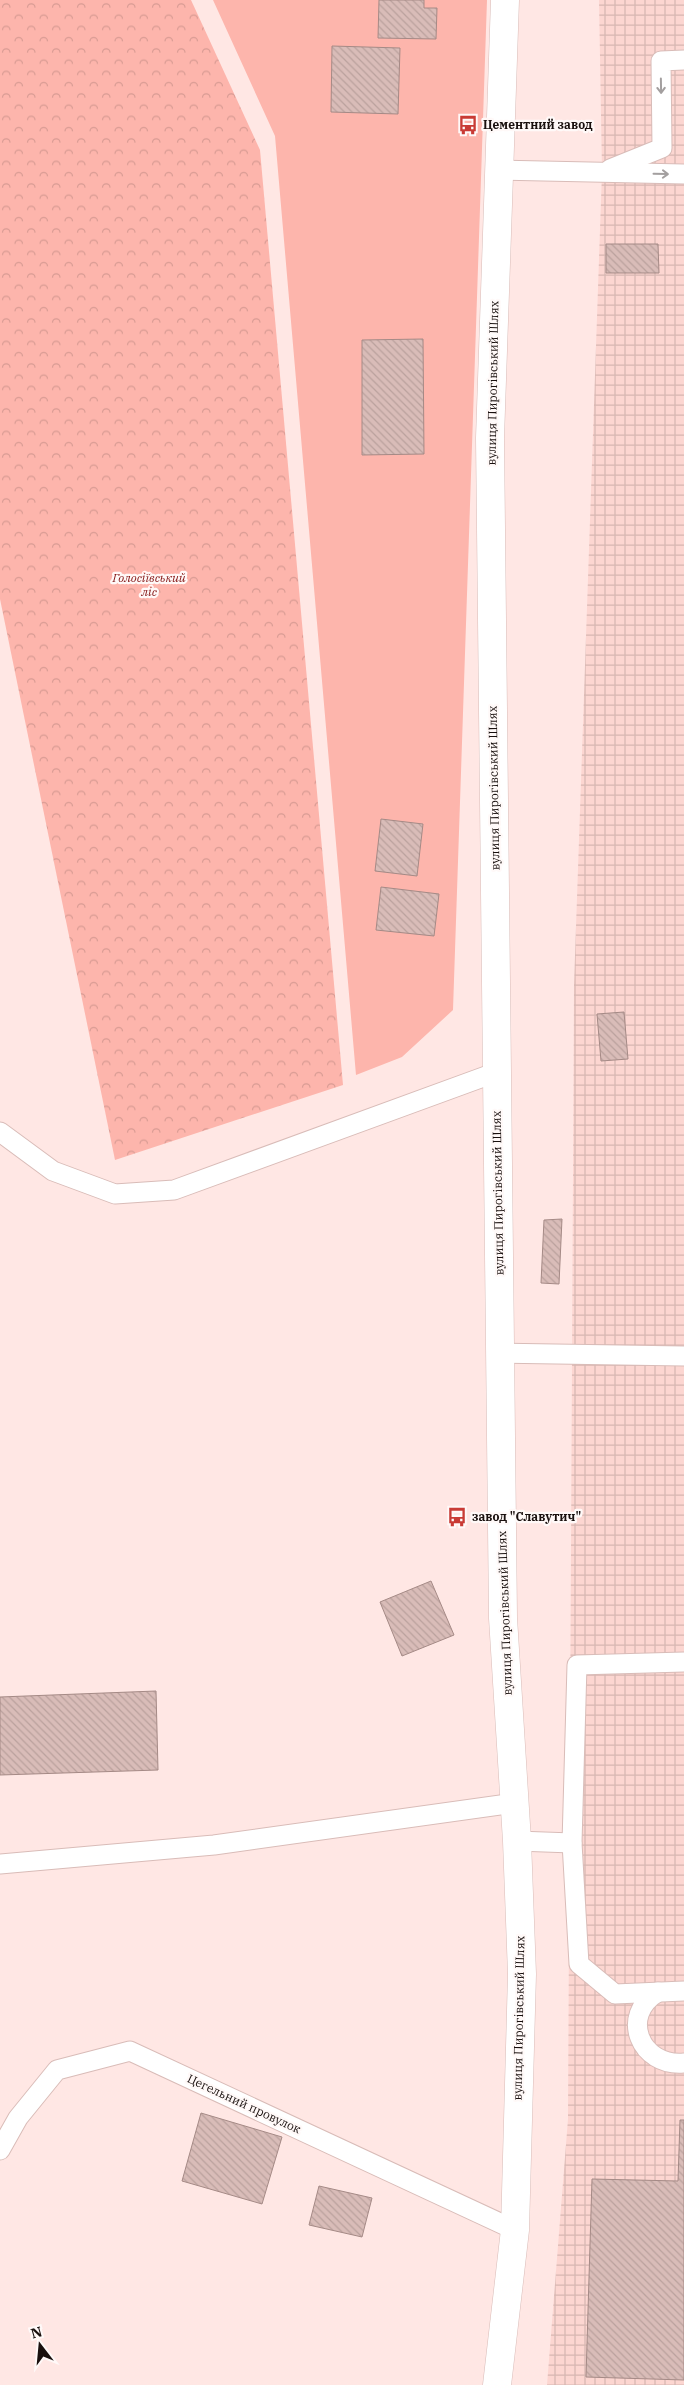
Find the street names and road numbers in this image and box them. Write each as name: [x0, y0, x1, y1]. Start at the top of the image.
street label: вулиця Пирогівський Шлях: [484, 300, 501, 465]
street label: вулиця Пирогівський Шлях: [485, 705, 502, 871]
street label: вулиця Пирогівський Шлях: [489, 1110, 506, 1276]
street label: вулиця Пирогівський Шлях: [494, 1530, 515, 1696]
street label: вулиця Пирогівський Шлях: [510, 1935, 527, 2100]
street label: Цегельний провулок: [185, 2071, 303, 2137]

